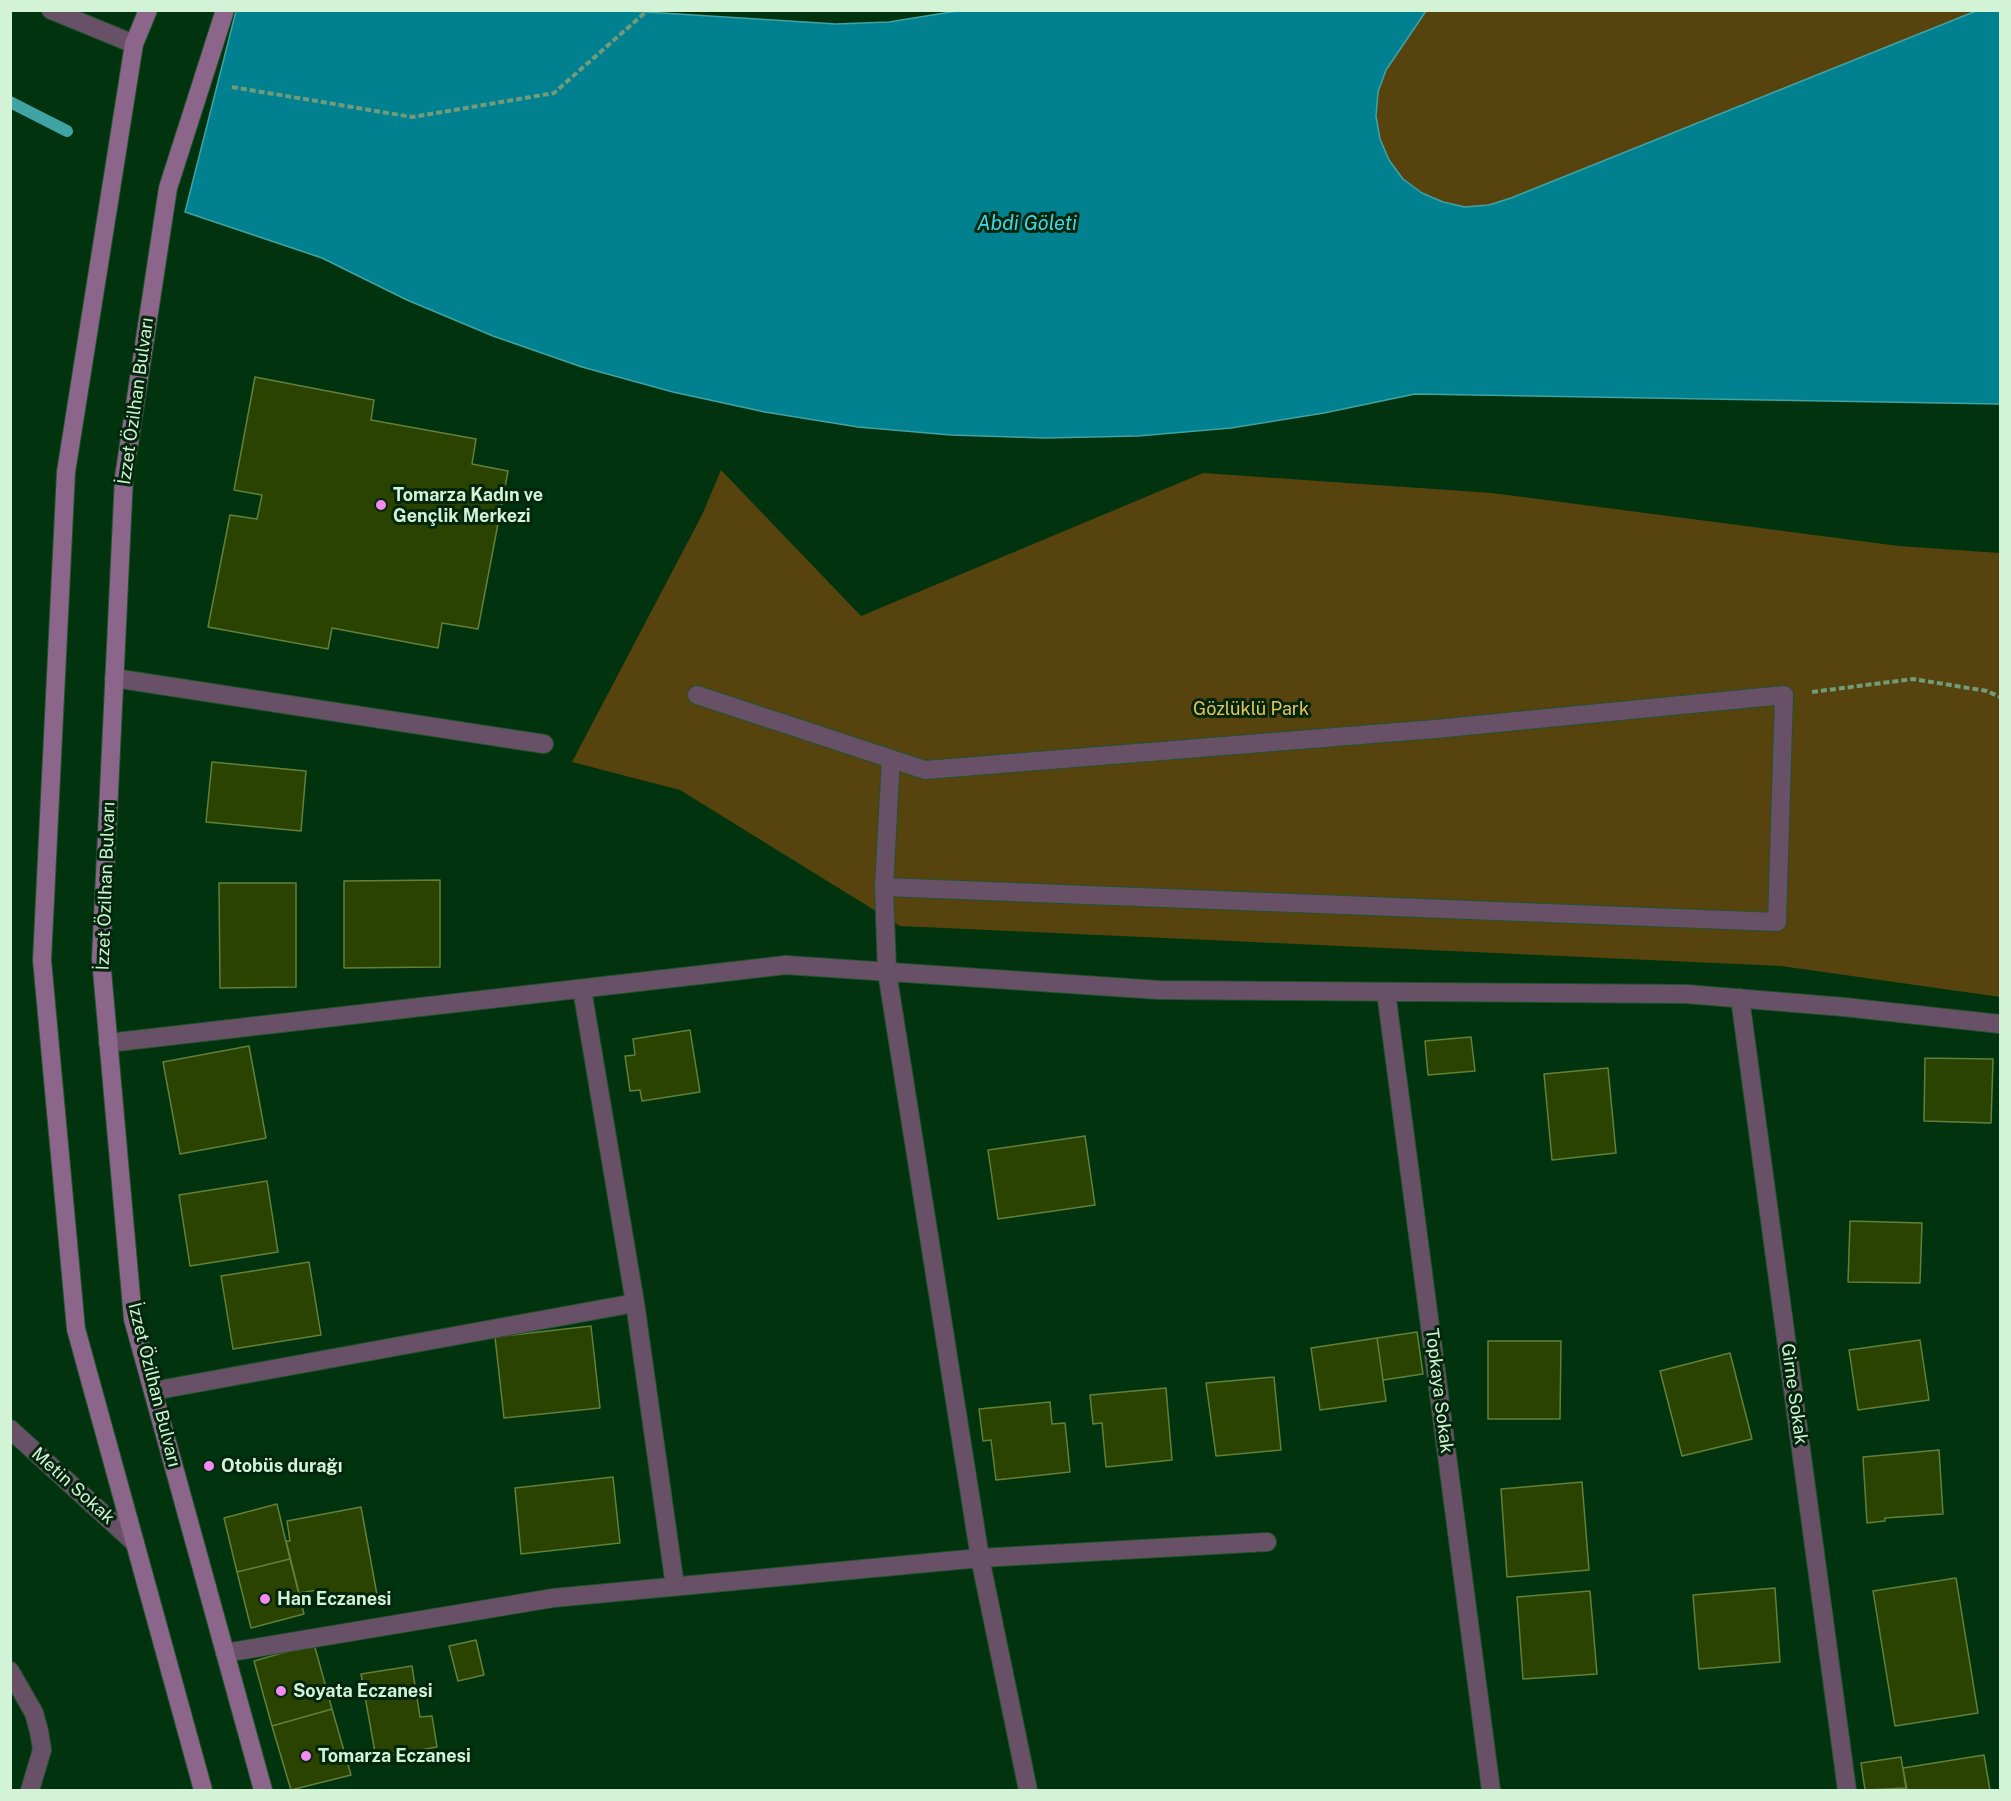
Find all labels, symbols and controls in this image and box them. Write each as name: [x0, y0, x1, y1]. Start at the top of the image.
water label: Abdi Göleti: [977, 212, 1077, 236]
street label: İzzet Özilhan Bulvarı: [114, 316, 158, 486]
place label: Tomarza Kadın ve Gençlik Merkezi: [393, 484, 543, 526]
marker: Tomarza Kadın ve Gençlik Merkezi: [374, 498, 388, 512]
park label: Gözlüklü Park: [1193, 698, 1309, 720]
street label: İzzet Özilhan Bulvarı: [92, 801, 120, 971]
street label: İzzet Özilhan Bulvarı: [123, 1301, 185, 1469]
street label: Topkaya Sokak: [1421, 1327, 1457, 1455]
street label: Girne Sokak: [1776, 1342, 1812, 1446]
street label: Metin Sokak: [27, 1443, 119, 1529]
place label: Otobüs durağı: [221, 1455, 342, 1477]
marker: Otobüs durağı: [202, 1459, 216, 1473]
place label: Han Eczanesi: [277, 1588, 391, 1610]
marker: Han Eczanesi: [258, 1592, 272, 1606]
place label: Soyata Eczanesi: [293, 1680, 432, 1702]
marker: Soyata Eczanesi: [274, 1684, 288, 1698]
place label: Tomarza Eczanesi: [318, 1745, 471, 1767]
marker: Tomarza Eczanesi: [299, 1749, 313, 1763]

